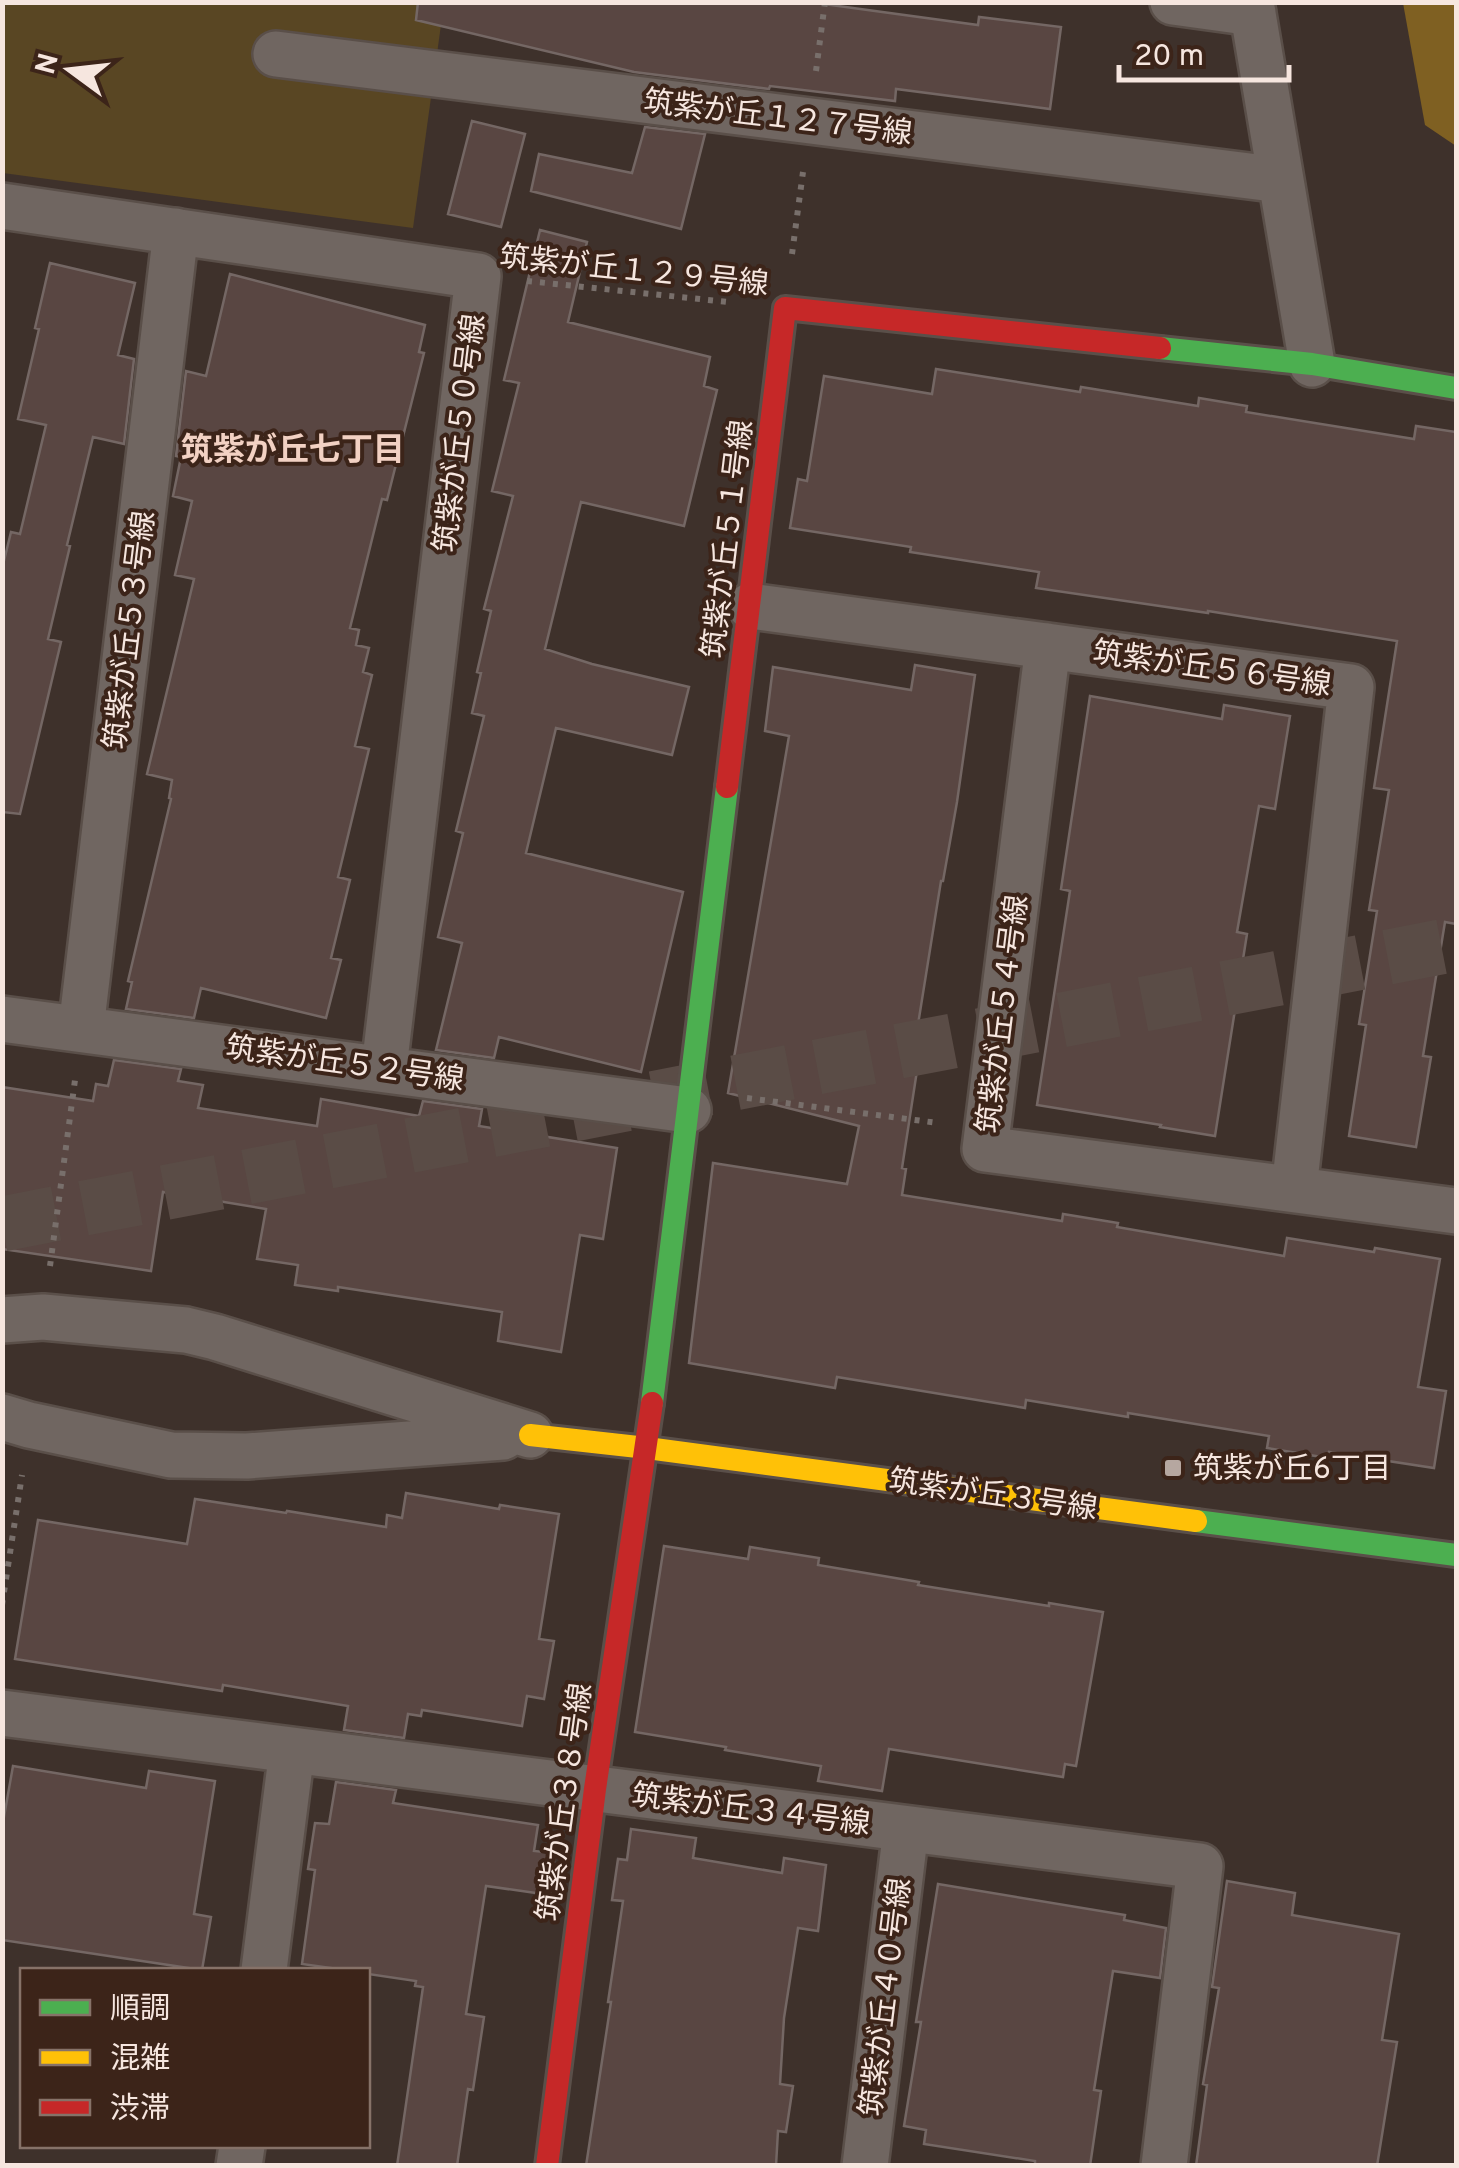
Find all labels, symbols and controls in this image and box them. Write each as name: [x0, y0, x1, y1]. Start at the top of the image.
north arrow: [20, 20, 120, 120]
scale bar: [1119, 20, 1289, 82]
text: 20 m: [1134, 39, 1204, 76]
text: N: [29, 50, 69, 79]
street label: 筑紫が丘１２７号線: [641, 85, 914, 154]
street label: 筑紫が丘１２９号線: [498, 240, 770, 305]
street label: 筑紫が丘５０号線: [428, 312, 494, 555]
street label: 筑紫が丘５１号線: [696, 418, 762, 661]
district label: 筑紫が丘七丁目: [181, 432, 405, 472]
street label: 筑紫が丘５３号線: [98, 509, 164, 752]
street label: 筑紫が丘５６号線: [1090, 635, 1333, 705]
street label: 筑紫が丘５４号線: [971, 893, 1037, 1136]
street label: 筑紫が丘５２号線: [223, 1030, 466, 1100]
place label: 筑紫が丘6丁目: [1193, 1452, 1391, 1489]
marker: 筑紫が丘6丁目: [1162, 1457, 1184, 1479]
street label: 筑紫が丘３号線: [886, 1464, 1099, 1529]
street label: 筑紫が丘３８号線: [531, 1681, 601, 1924]
street label: 筑紫が丘３４号線: [629, 1778, 872, 1844]
street label: 筑紫が丘４０号線: [854, 1876, 920, 2119]
legend: [20, 1968, 370, 2148]
text: 順調: [110, 1992, 170, 2029]
text: 混雑: [110, 2042, 170, 2079]
text: 渋滞: [110, 2092, 170, 2129]

